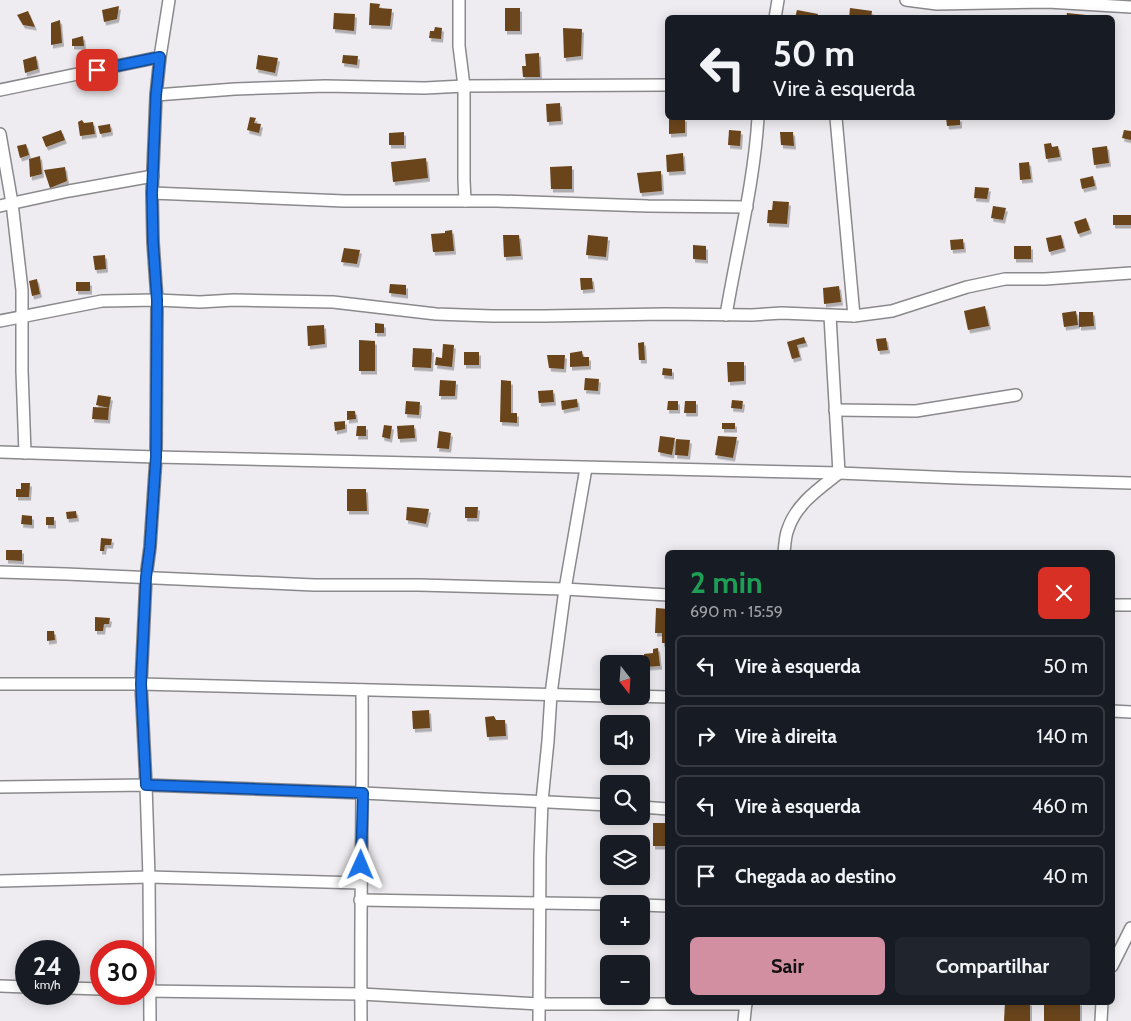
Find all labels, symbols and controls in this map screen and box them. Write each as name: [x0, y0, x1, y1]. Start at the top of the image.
text: 50 m: [773, 32, 855, 75]
icon: left: [690, 35, 755, 100]
pin: [76, 49, 118, 91]
icon: arrive: [83, 56, 111, 84]
text: Vire à esquerda: [773, 75, 915, 102]
text: 2 min: [690, 564, 762, 601]
button: close: [1038, 567, 1090, 619]
text: 690 m · 15:59: [690, 602, 783, 621]
icon: left: [692, 652, 720, 680]
north arrow: [600, 655, 650, 705]
map controls: [600, 655, 650, 1005]
text: Vire à esquerda: [735, 655, 861, 678]
text: 50 m: [1044, 655, 1088, 678]
button: sound: [600, 715, 650, 765]
icon: right: [692, 722, 720, 750]
text: Vire à direita: [735, 725, 837, 748]
text: 140 m: [1037, 725, 1088, 748]
button: search: [600, 775, 650, 825]
icon: left: [692, 792, 720, 820]
text: Vire à esquerda: [735, 795, 861, 818]
text: 460 m: [1032, 795, 1088, 818]
button: layers: [600, 835, 650, 885]
position arrow: [334, 838, 386, 890]
icon: arrive: [692, 862, 720, 890]
text: Chegada ao destino: [735, 865, 896, 888]
text: 40 m: [1043, 865, 1088, 888]
button: +: [600, 895, 650, 945]
button: Sair: [690, 937, 885, 995]
button: Compartilhar: [895, 937, 1090, 995]
speed limit sign: 30: [90, 940, 155, 1005]
text: 24: [33, 951, 62, 981]
button: −: [600, 955, 650, 1005]
text: km/h: [34, 977, 61, 992]

